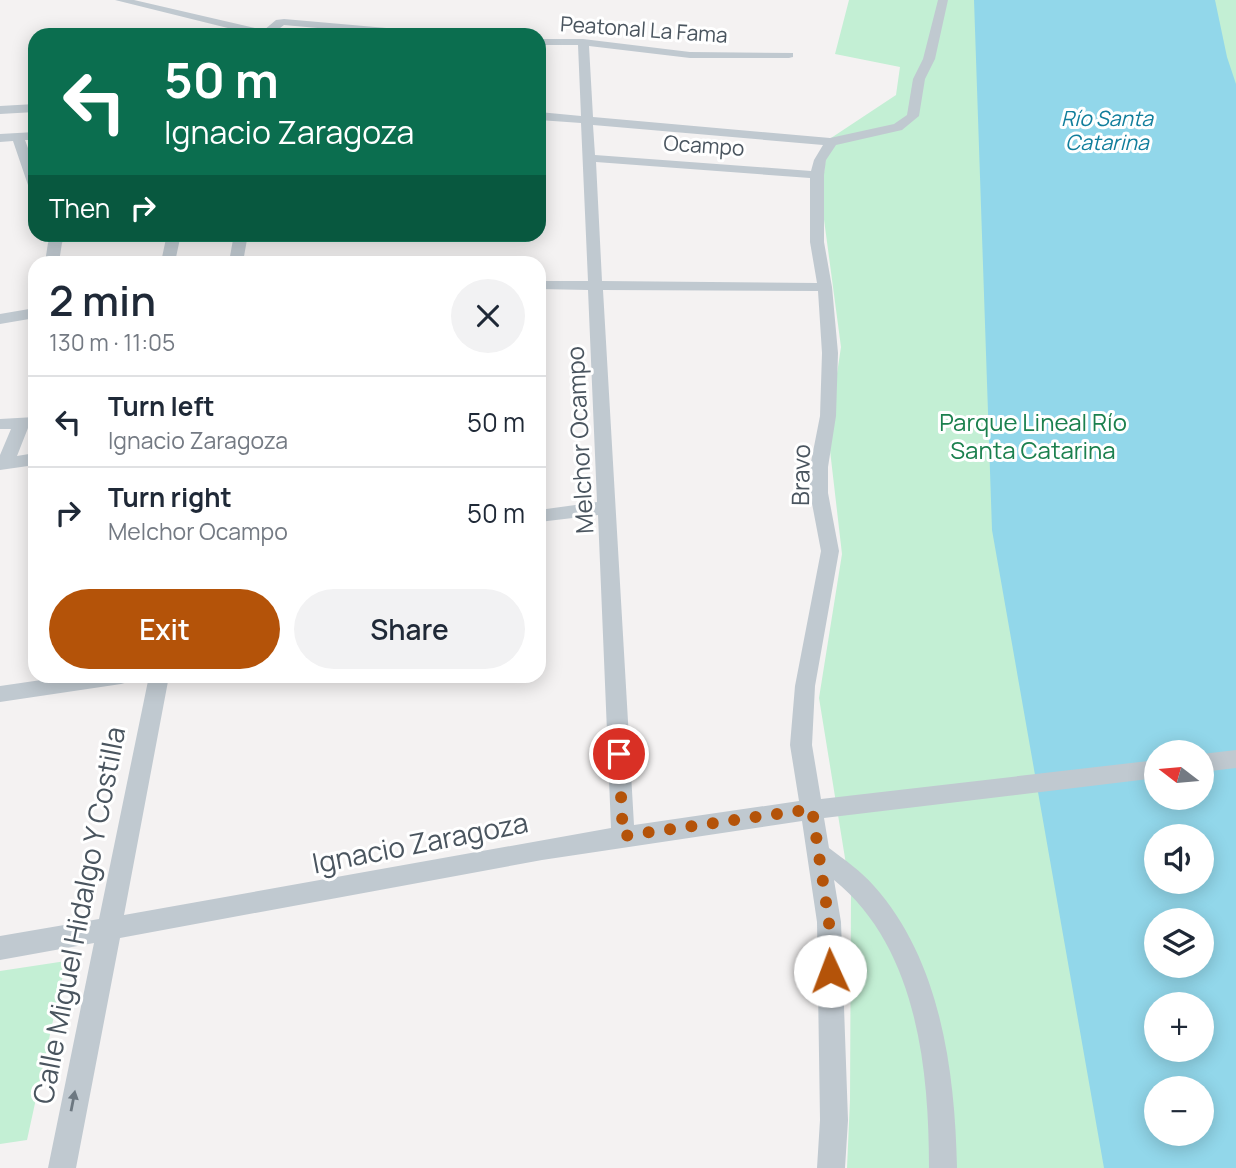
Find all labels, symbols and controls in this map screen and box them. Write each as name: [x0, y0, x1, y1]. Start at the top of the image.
street label: Peatonal La Fama: [559, 9, 729, 49]
text: 50 m: [164, 46, 279, 113]
icon: left: [49, 56, 140, 147]
water label: Río Santa Catarina: [1061, 104, 1154, 156]
text: Ignacio Zaragoza: [164, 110, 414, 154]
street label: Ocampo: [663, 128, 745, 162]
icon: right: [124, 189, 162, 227]
text: Then: [49, 190, 110, 226]
text: 2 min: [49, 271, 156, 329]
button: close: [451, 279, 525, 353]
text: 130 m · 11:05: [49, 326, 175, 358]
street label: Melchor Ocampo: [558, 345, 600, 535]
text: Turn left: [108, 388, 215, 424]
icon: left: [49, 403, 87, 441]
text: 50 m: [467, 404, 525, 440]
park label: Parque Lineal Río Santa Catarina: [939, 405, 1127, 466]
text: Ignacio Zaragoza: [108, 424, 288, 456]
street label: Bravo: [783, 444, 817, 506]
text: Turn right: [108, 479, 232, 515]
icon: right: [49, 494, 87, 532]
text: 50 m: [467, 495, 525, 531]
text: Melchor Ocampo: [108, 515, 288, 547]
button: Exit: [49, 589, 280, 669]
button: Share: [294, 589, 525, 669]
street label: Calle Miguel Hidalgo Y Costilla: [23, 723, 133, 1107]
pin: [589, 724, 649, 784]
icon: arrive: [600, 735, 638, 773]
north arrow: [1144, 740, 1214, 810]
map controls: [1144, 740, 1214, 1146]
street label: Ignacio Zaragoza: [309, 802, 531, 882]
button: sound: [1144, 824, 1214, 894]
button: layers: [1144, 908, 1214, 978]
position arrow: [793, 934, 867, 1008]
button: +: [1144, 992, 1214, 1062]
button: −: [1144, 1076, 1214, 1146]
one-way arrow: [68, 1090, 79, 1112]

